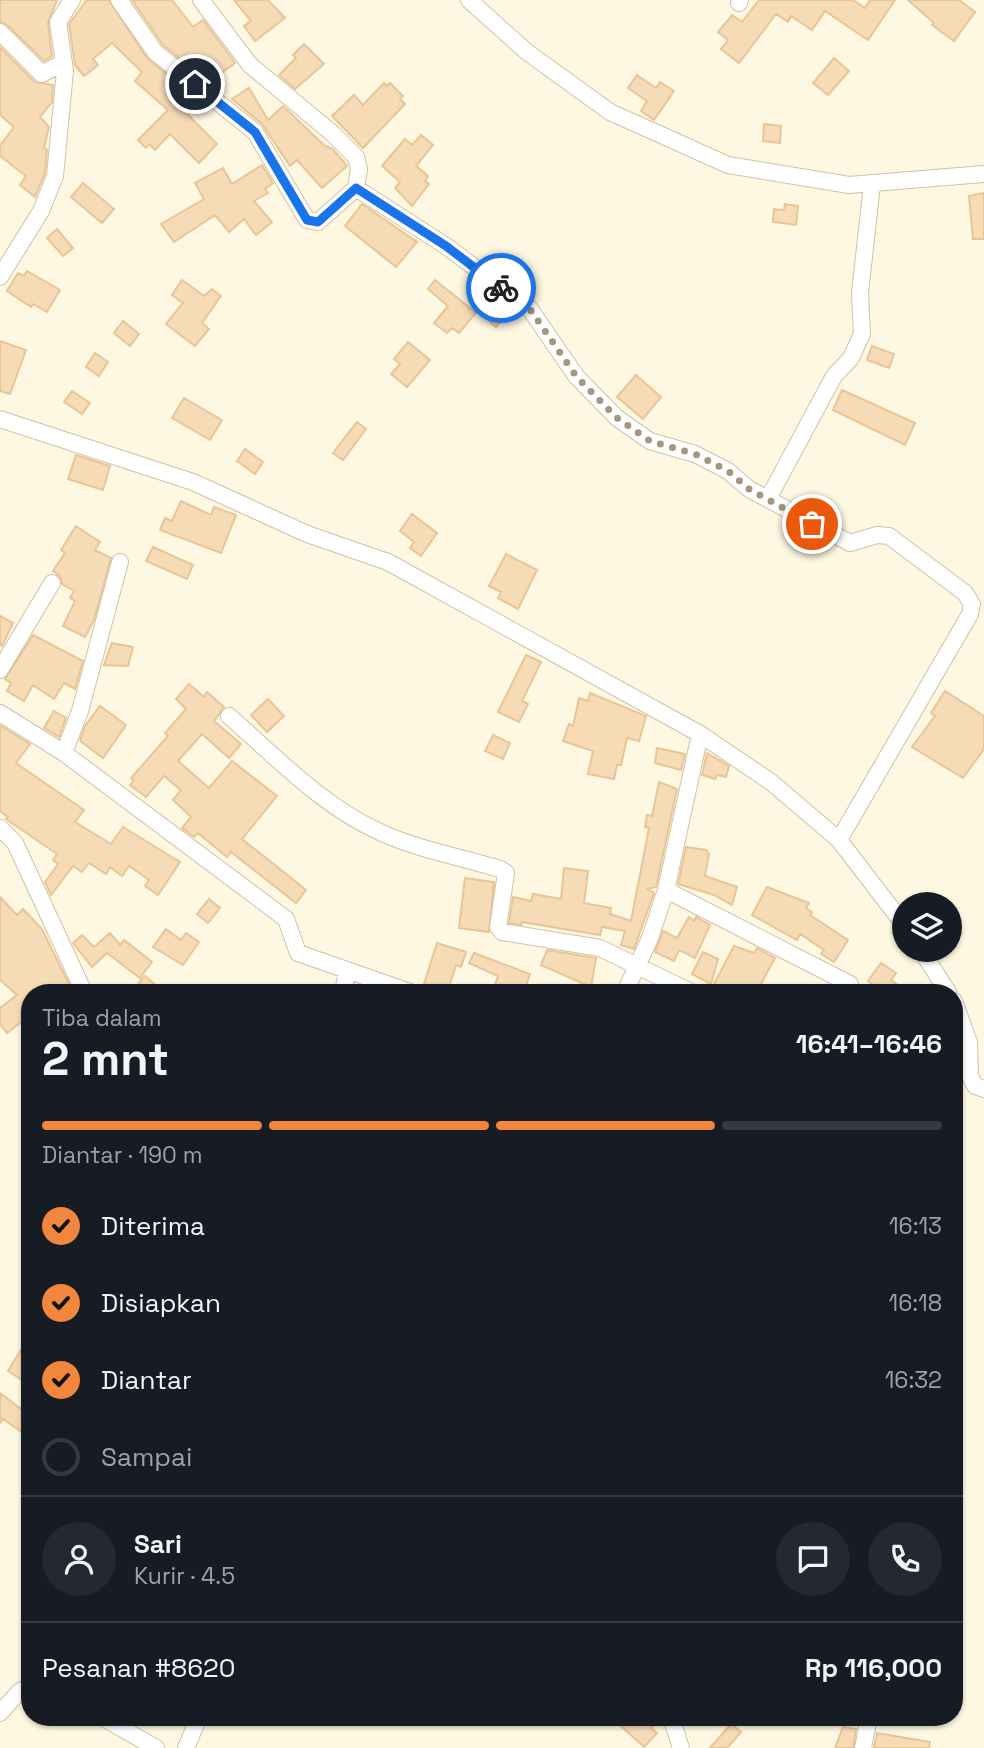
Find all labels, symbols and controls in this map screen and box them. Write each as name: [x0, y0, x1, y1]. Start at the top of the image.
pin: [165, 54, 225, 114]
icon: home: [176, 65, 214, 103]
courier: [466, 253, 536, 323]
icon: bike: [482, 269, 520, 307]
pin: [782, 494, 842, 554]
icon: bag: [793, 505, 831, 543]
map controls: [892, 892, 962, 962]
button: layers: [892, 892, 962, 962]
text: Tiba dalam: [42, 1003, 162, 1033]
text: 16:41–16:46: [796, 1027, 942, 1061]
text: 2 mnt: [42, 1030, 169, 1088]
text: Diantar · 190 m: [42, 1140, 203, 1170]
icon: check: [42, 1207, 80, 1245]
text: Diterima: [101, 1209, 205, 1243]
text: 16:13: [889, 1211, 942, 1241]
icon: check: [42, 1284, 80, 1322]
text: Disiapkan: [101, 1286, 221, 1320]
text: 16:18: [889, 1288, 942, 1318]
icon: check: [42, 1361, 80, 1399]
text: Diantar: [101, 1363, 192, 1397]
text: 16:32: [885, 1365, 942, 1395]
text: Sampai: [101, 1440, 192, 1474]
button: person: [42, 1522, 116, 1596]
button: chat: [776, 1522, 850, 1596]
button: phone: [868, 1522, 942, 1596]
text: Sari: [134, 1527, 182, 1561]
text: Kurir · 4.5: [134, 1561, 235, 1591]
text: Pesanan #8620: [42, 1651, 235, 1685]
text: Rp 116,000: [805, 1651, 942, 1685]

